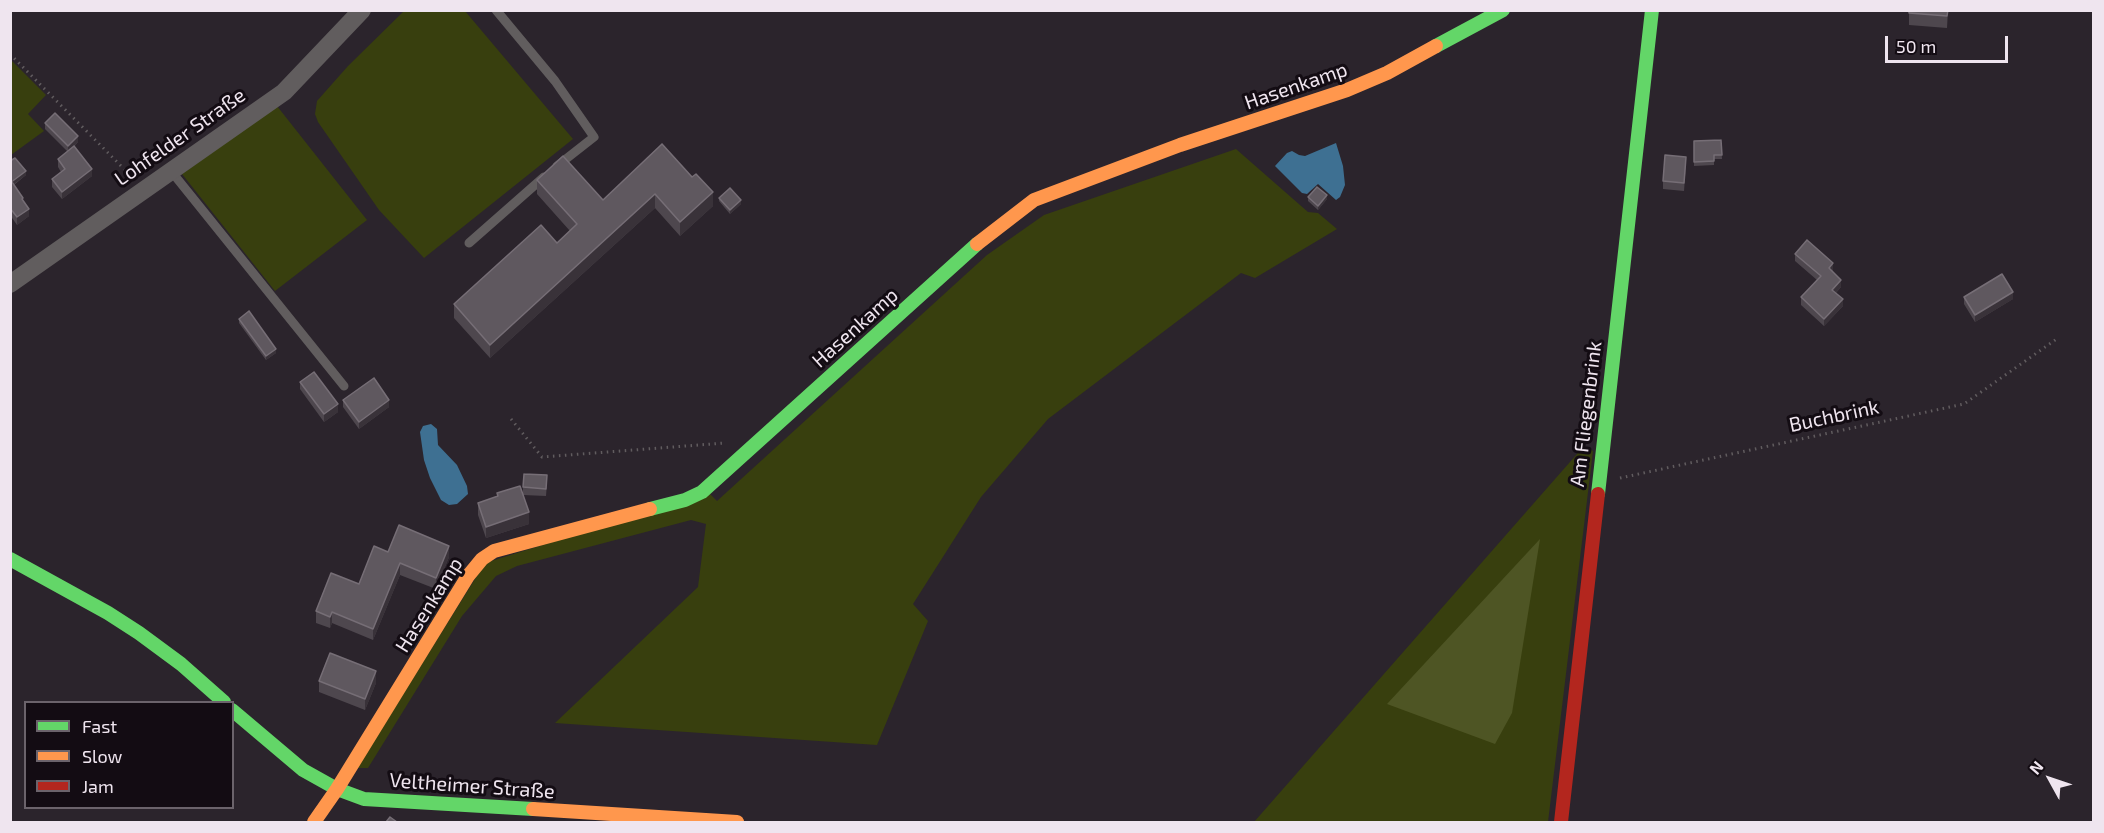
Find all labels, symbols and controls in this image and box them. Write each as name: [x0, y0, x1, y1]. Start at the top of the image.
scale bar: [1888, 24, 2011, 62]
text: 50 m: [1896, 35, 1936, 57]
street label: Hasenkamp: [1241, 57, 1351, 115]
street label: Lohfelder Straße: [110, 83, 250, 191]
street label: Hasenkamp: [807, 283, 903, 373]
street label: Am Fliegenbrink: [1565, 340, 1607, 488]
street label: Buchbrink: [1787, 395, 1881, 437]
street label: Hasenkamp: [390, 553, 468, 657]
legend: [24, 701, 234, 809]
text: Fast: [82, 715, 117, 737]
text: Slow: [82, 745, 122, 767]
north arrow: [2020, 749, 2080, 809]
text: N: [2025, 757, 2047, 778]
street label: Veltheimer Straße: [389, 768, 555, 804]
text: Jam: [82, 775, 114, 797]

